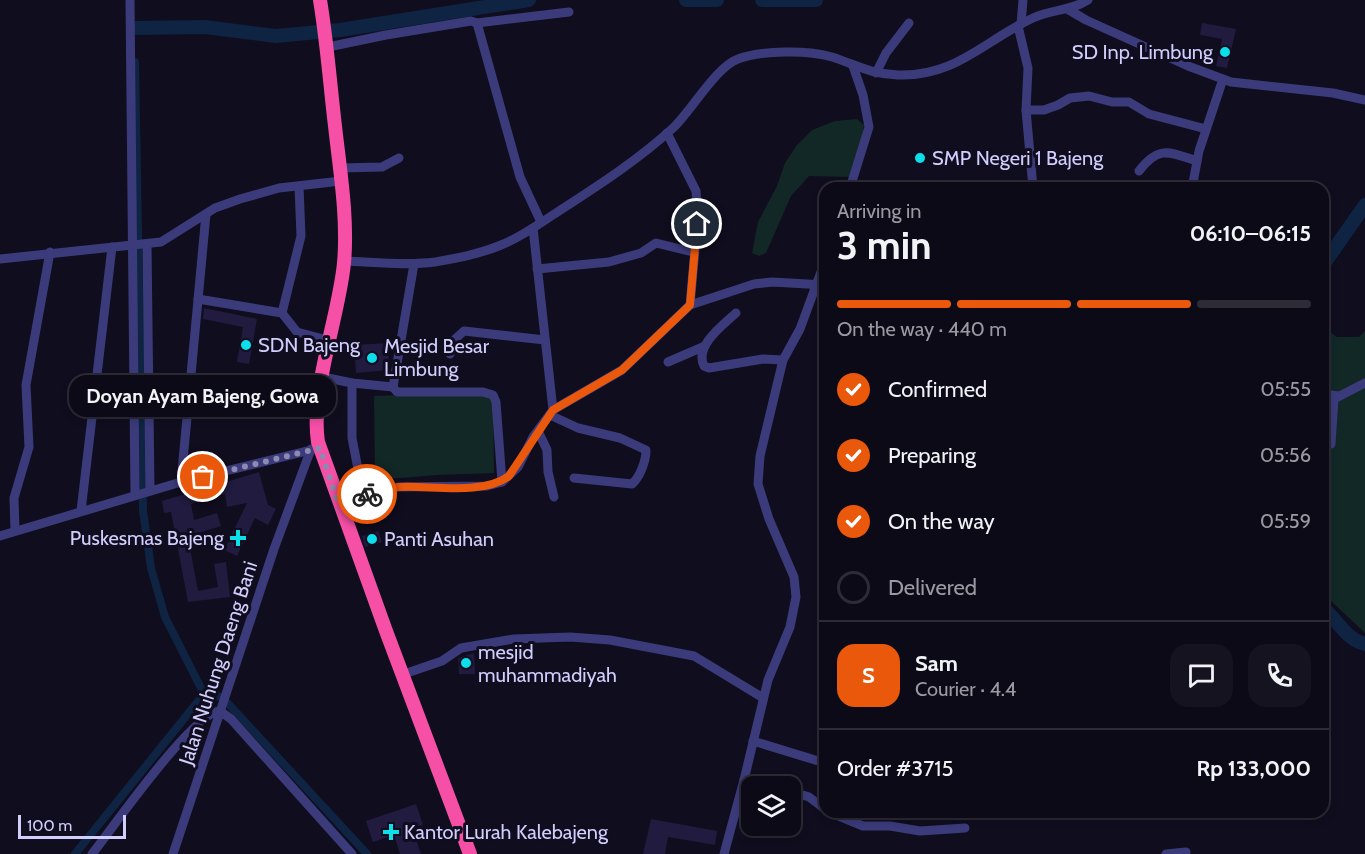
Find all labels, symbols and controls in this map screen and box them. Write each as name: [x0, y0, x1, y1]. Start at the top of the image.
place label: SD Inp. Limbung: [1072, 40, 1214, 64]
marker: SD Inp. Limbung: [1218, 45, 1232, 59]
place label: SMP Negeri 1 Bajeng: [932, 146, 1104, 170]
marker: SMP Negeri 1 Bajeng: [913, 151, 927, 165]
pin: [671, 198, 722, 249]
text: Arriving in: [837, 199, 921, 223]
icon: home: [680, 207, 713, 240]
text: 06:10–06:15: [1190, 220, 1311, 247]
text: 3 min: [837, 221, 932, 269]
text: On the way · 440 m: [837, 317, 1007, 341]
place label: SDN Bajeng: [258, 333, 361, 357]
place label: Mesjid Besar Limbung: [384, 334, 490, 381]
marker: SDN Bajeng: [239, 338, 253, 352]
marker: Mesjid Besar Limbung: [365, 351, 379, 365]
icon: check: [837, 373, 870, 406]
callout: Doyan Ayam Bajeng, Gowa: [70, 375, 336, 417]
text: Confirmed: [888, 376, 987, 403]
text: 05:55: [1260, 377, 1311, 401]
text: Doyan Ayam Bajeng, Gowa: [86, 384, 319, 408]
icon: check: [837, 439, 870, 472]
text: Preparing: [888, 442, 976, 469]
text: 05:56: [1260, 443, 1311, 467]
pin: [177, 451, 228, 502]
icon: bag: [186, 460, 219, 493]
courier: [337, 464, 397, 524]
icon: bike: [351, 478, 384, 511]
icon: check: [837, 505, 870, 538]
text: On the way: [888, 508, 995, 535]
text: 05:59: [1260, 509, 1311, 533]
place label: Puskesmas Bajeng: [70, 526, 225, 550]
place label: Panti Asuhan: [384, 527, 494, 551]
marker: Puskesmas Bajeng: [229, 529, 247, 547]
marker: Panti Asuhan: [365, 532, 379, 546]
street label: Jalan Nuhung Daeng Bani: [173, 558, 262, 769]
text: Delivered: [888, 574, 977, 601]
place label: mesjid muhammadiyah: [478, 640, 617, 687]
button: chat: [1170, 644, 1233, 707]
button: phone: [1248, 644, 1311, 707]
text: Sam: [915, 650, 958, 677]
marker: mesjid muhammadiyah: [459, 656, 473, 670]
text: S: [862, 662, 875, 689]
text: Courier · 4.4: [915, 677, 1016, 701]
text: Order #3715: [837, 755, 953, 782]
text: Rp 133,000: [1197, 755, 1311, 782]
map controls: [741, 776, 801, 836]
button: layers: [741, 776, 801, 836]
scale bar: [18, 812, 126, 840]
text: 100 m: [27, 816, 72, 835]
place label: Kantor Lurah Kalebajeng: [404, 820, 609, 844]
marker: Kantor Lurah Kalebajeng: [382, 823, 400, 841]

